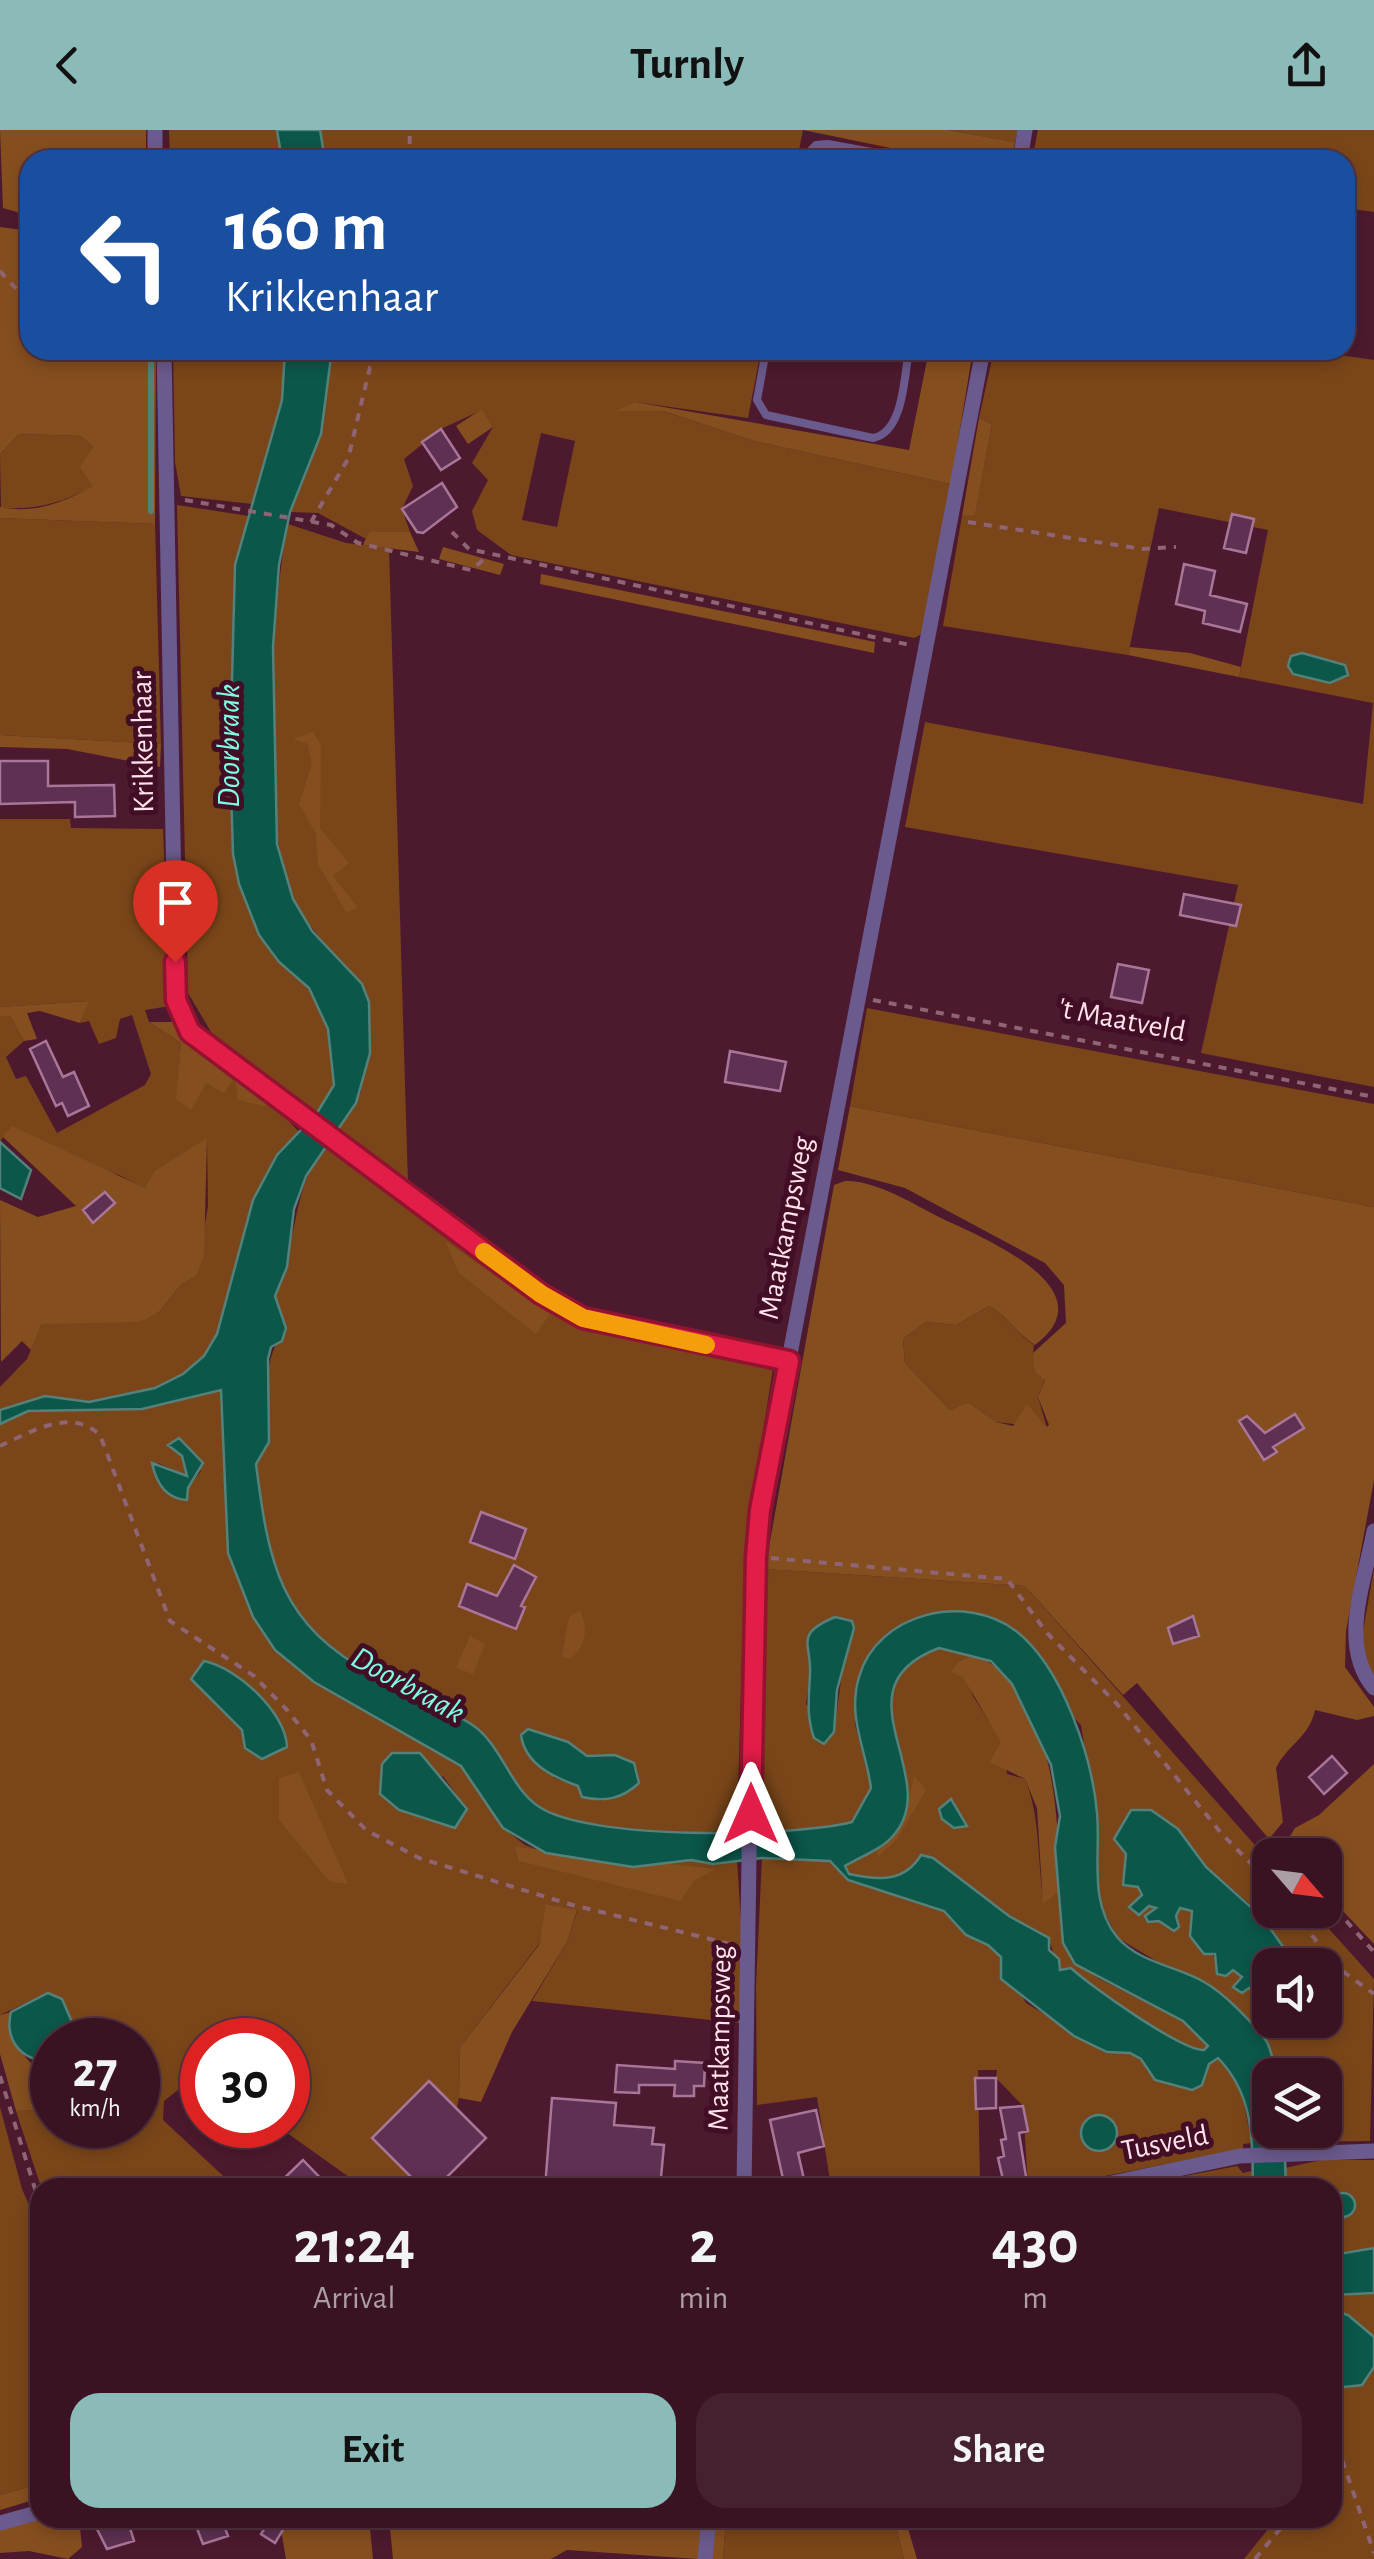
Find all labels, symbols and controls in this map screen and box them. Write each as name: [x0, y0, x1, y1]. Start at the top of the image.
icon: back: [40, 38, 95, 93]
icon: share: [1279, 38, 1334, 93]
text: Turnly: [630, 42, 744, 87]
icon: left: [60, 190, 190, 320]
text: 160 m: [225, 193, 388, 263]
text: Krikkenhaar: [225, 275, 438, 320]
street label: Krikkenhaar: [127, 670, 159, 813]
water label: Doorbraak: [213, 684, 245, 808]
pin: [133, 860, 218, 963]
icon: arrive: [148, 875, 203, 930]
street label: 't Maatveld: [1056, 993, 1188, 1047]
street label: Maatkampsweg: [754, 1134, 819, 1322]
water label: Doorbraak: [346, 1641, 470, 1729]
position arrow: [699, 1762, 803, 1866]
north arrow: [1252, 1838, 1342, 1928]
map controls: [1252, 1838, 1342, 2148]
street label: Maatkampsweg: [703, 1945, 737, 2131]
button: sound: [1252, 1948, 1342, 2038]
speed limit sign: 30: [180, 2018, 310, 2148]
text: 27: [72, 2046, 118, 2096]
button: layers: [1252, 2058, 1342, 2148]
text: km/h: [69, 2096, 121, 2121]
street label: Tusveld: [1119, 2120, 1211, 2166]
text: 21:24: [293, 2214, 415, 2274]
text: 2: [689, 2214, 717, 2274]
text: 430: [991, 2214, 1079, 2274]
text: Arrival: [313, 2282, 395, 2314]
text: min: [678, 2282, 728, 2314]
text: m: [1022, 2282, 1048, 2314]
button: Exit: [70, 2393, 676, 2508]
button: Share: [696, 2393, 1302, 2508]

